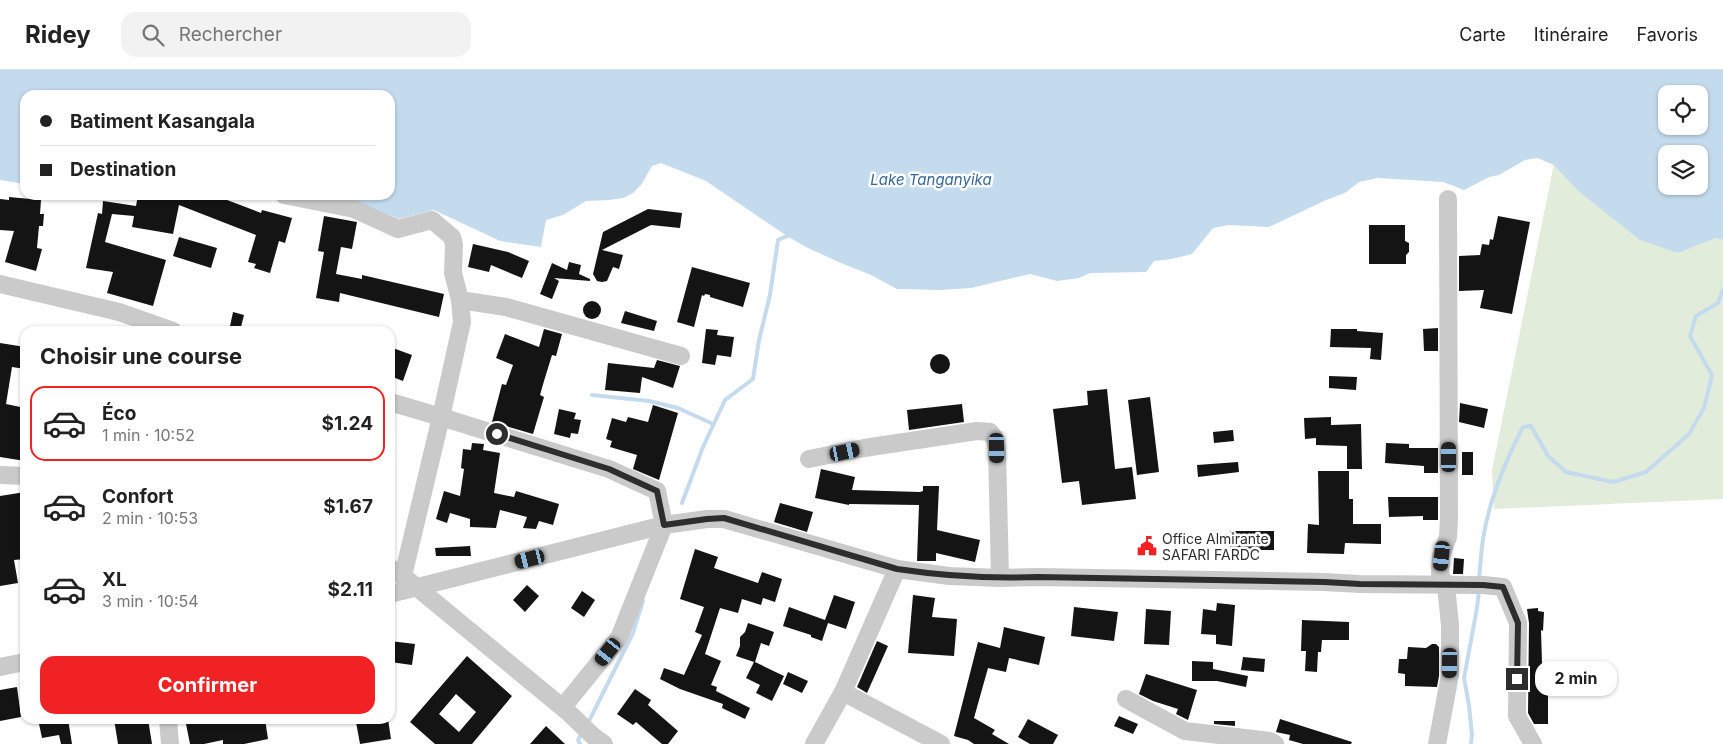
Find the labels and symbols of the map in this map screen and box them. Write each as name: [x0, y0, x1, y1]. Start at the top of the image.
water label: Lake Tanganyika: [870, 170, 992, 189]
route start: [486, 423, 508, 445]
car: [989, 433, 1004, 463]
car: [828, 442, 861, 462]
car: [1441, 442, 1456, 472]
place label: Office Almirante SAFARI FARDC: [1162, 530, 1269, 563]
public building icon: Office Almirante SAFARI FARDC: [1136, 535, 1158, 557]
car: [1432, 540, 1451, 572]
car: [513, 548, 546, 570]
car: [592, 636, 623, 668]
car: [1442, 648, 1457, 678]
callout: 2 min: [1534, 662, 1617, 696]
route end: [1506, 668, 1528, 690]

